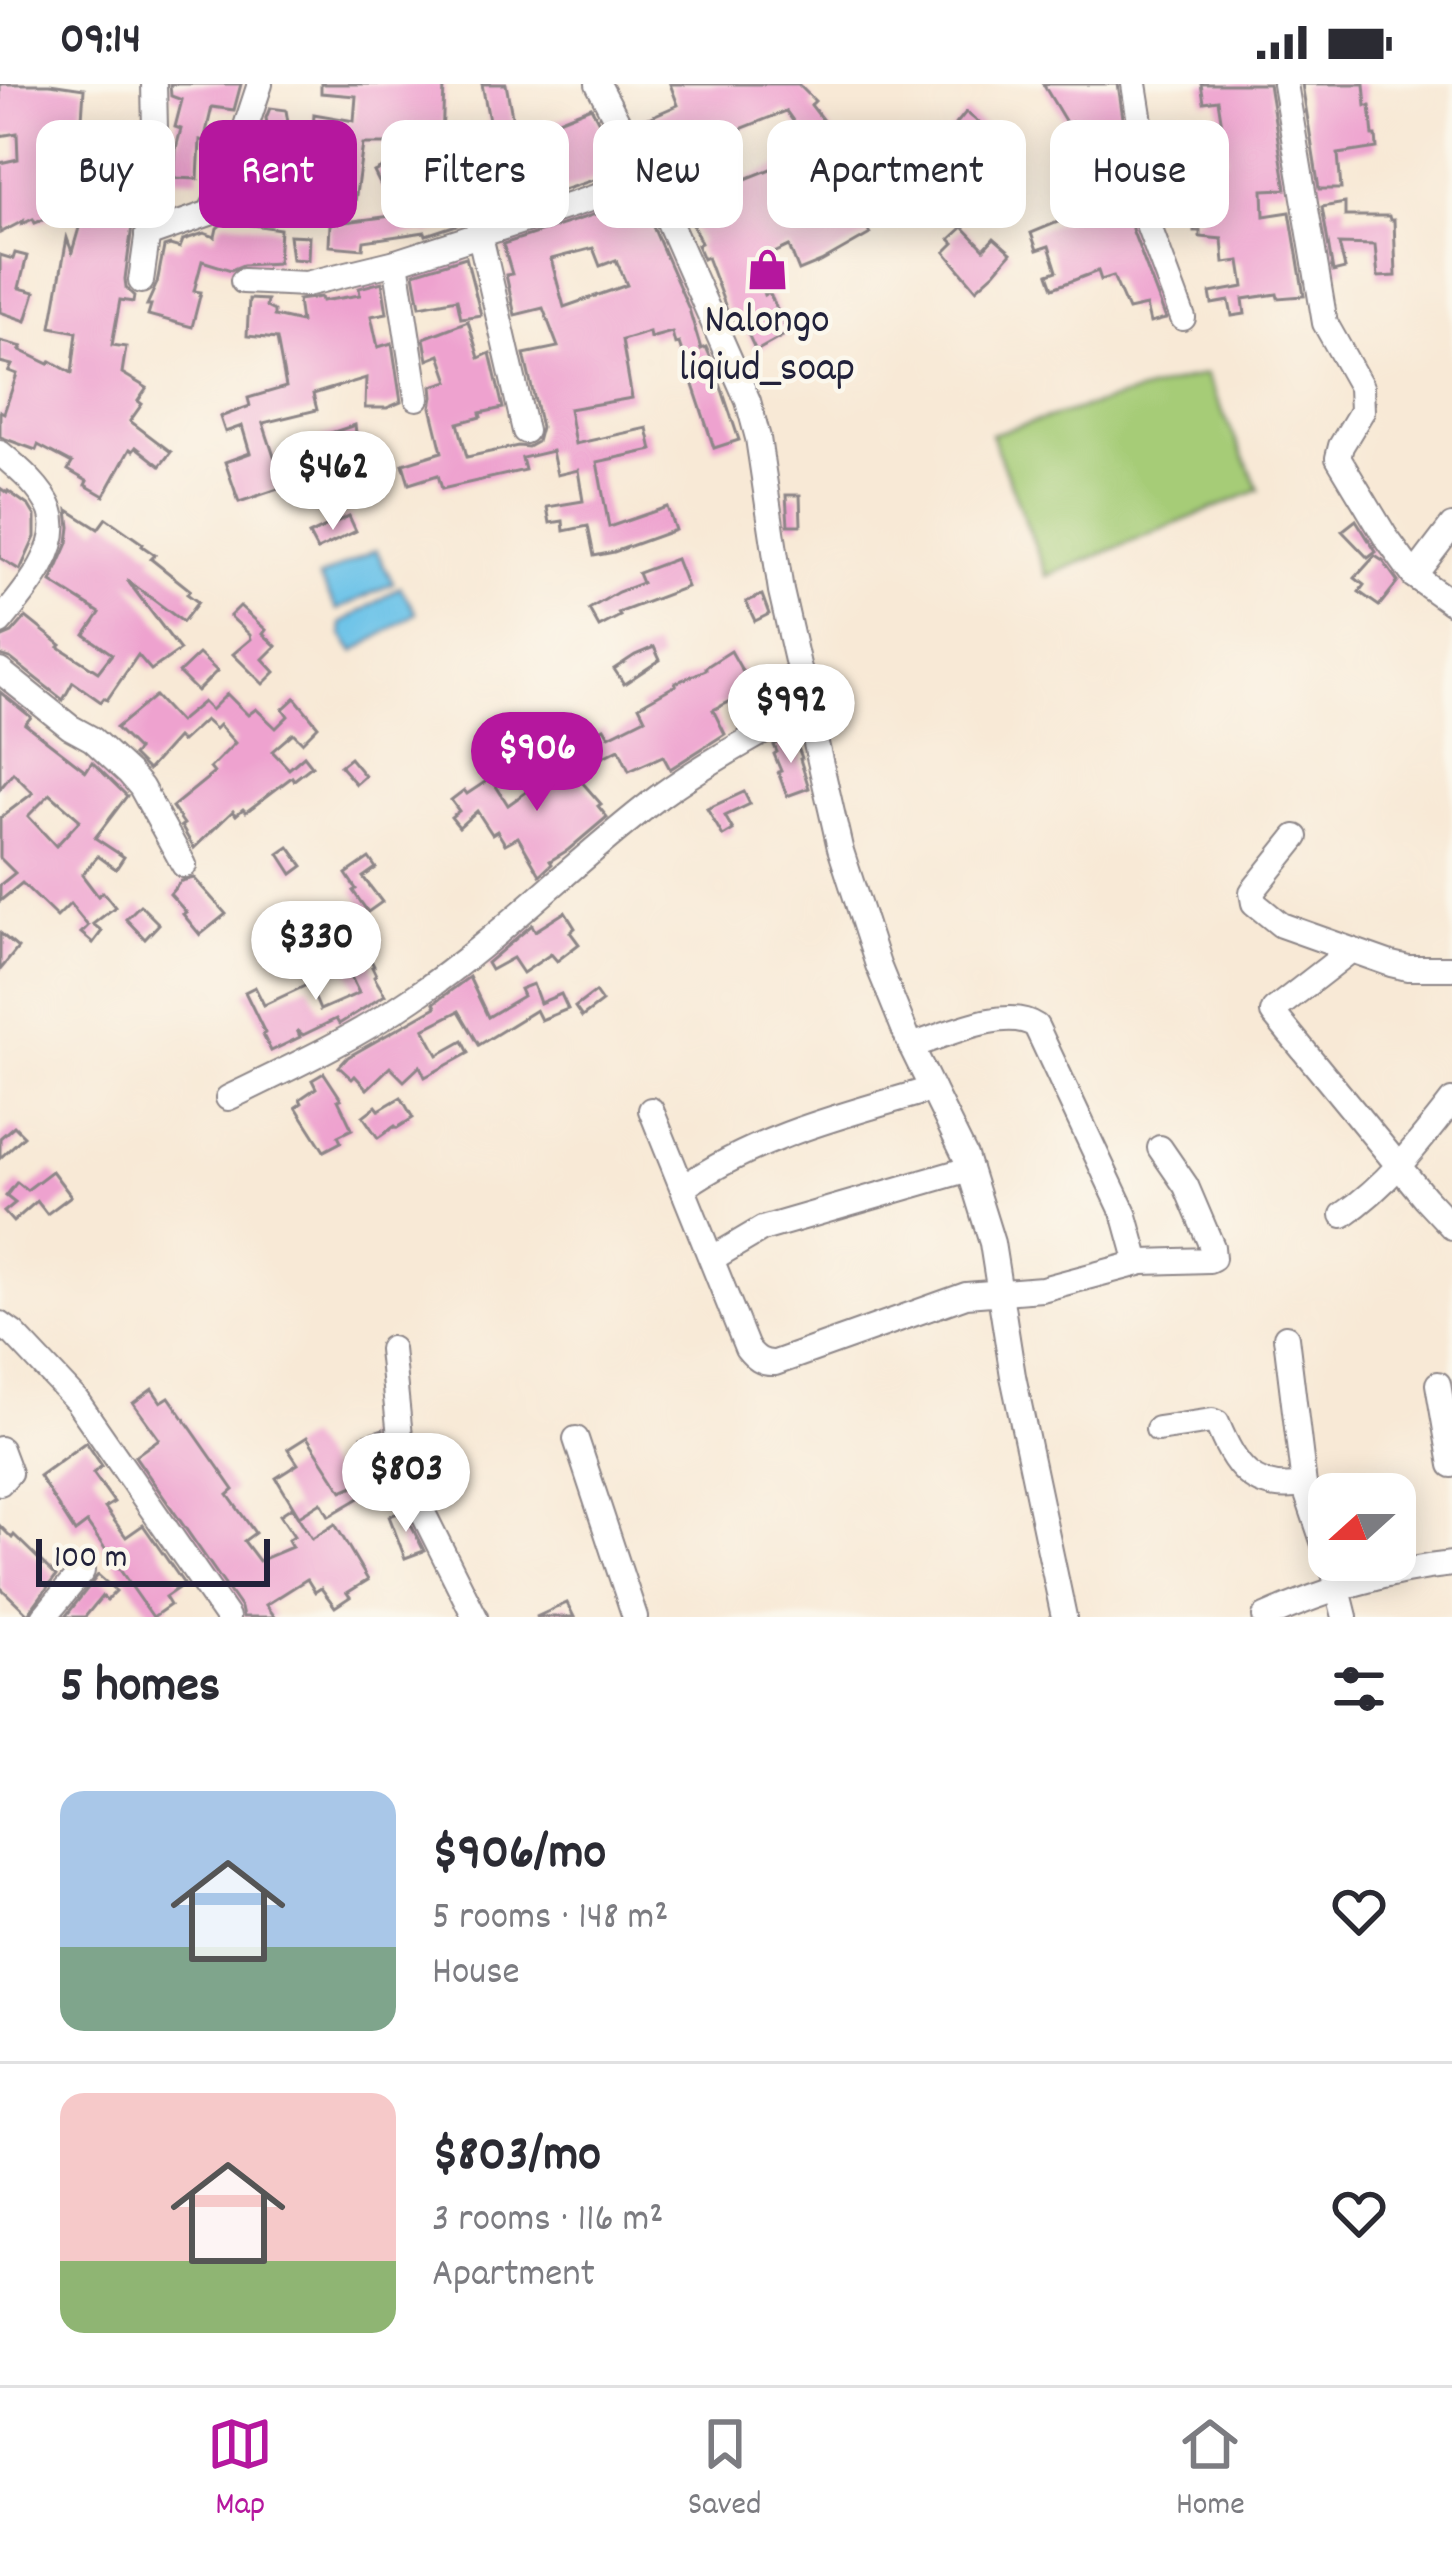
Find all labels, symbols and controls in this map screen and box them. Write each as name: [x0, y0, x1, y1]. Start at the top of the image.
text: 09:14: [60, 10, 141, 74]
chip: Buy: [36, 120, 175, 228]
chip: Rent: [199, 120, 357, 228]
chip: Filters: [381, 120, 569, 228]
chip: New: [593, 120, 743, 228]
chip: Apartment: [767, 120, 1026, 228]
chip: House: [1050, 120, 1229, 228]
shop icon: Nalongo liqiud_soap: [744, 246, 790, 292]
place label: Nalongo liqiud_soap: [679, 293, 855, 401]
pin: $462: [262, 431, 404, 533]
text: $462: [297, 442, 369, 497]
pin: $992: [720, 664, 862, 766]
text: $992: [755, 675, 827, 730]
pin: $906: [466, 712, 608, 814]
text: $906: [498, 723, 576, 778]
pin: $330: [245, 901, 387, 1003]
text: $330: [278, 912, 354, 967]
pin: $803: [335, 1433, 477, 1535]
text: $803: [369, 1444, 443, 1499]
north arrow: [1308, 1473, 1416, 1581]
map controls: [1308, 1473, 1416, 1581]
scale bar: [36, 1533, 270, 1586]
text: 100 m: [54, 1536, 127, 1583]
text: 5 homes: [60, 1653, 220, 1725]
icon: filters: [1326, 1656, 1392, 1722]
text: $906/mo: [432, 1820, 606, 1892]
icon: home: [156, 1839, 300, 1983]
icon: heart: [1326, 1878, 1392, 1944]
text: 5 rooms · 148 m²: [432, 1892, 668, 1947]
text: House: [432, 1947, 520, 2002]
text: $803/mo: [432, 2122, 601, 2194]
icon: home: [156, 2141, 300, 2285]
icon: heart: [1326, 2180, 1392, 2246]
text: 3 rooms · 116 m²: [432, 2194, 664, 2249]
text: Apartment: [432, 2249, 595, 2304]
tab: Map: [207, 2411, 273, 2530]
tab: Saved: [688, 2411, 762, 2530]
tab: Home: [1176, 2411, 1245, 2530]

